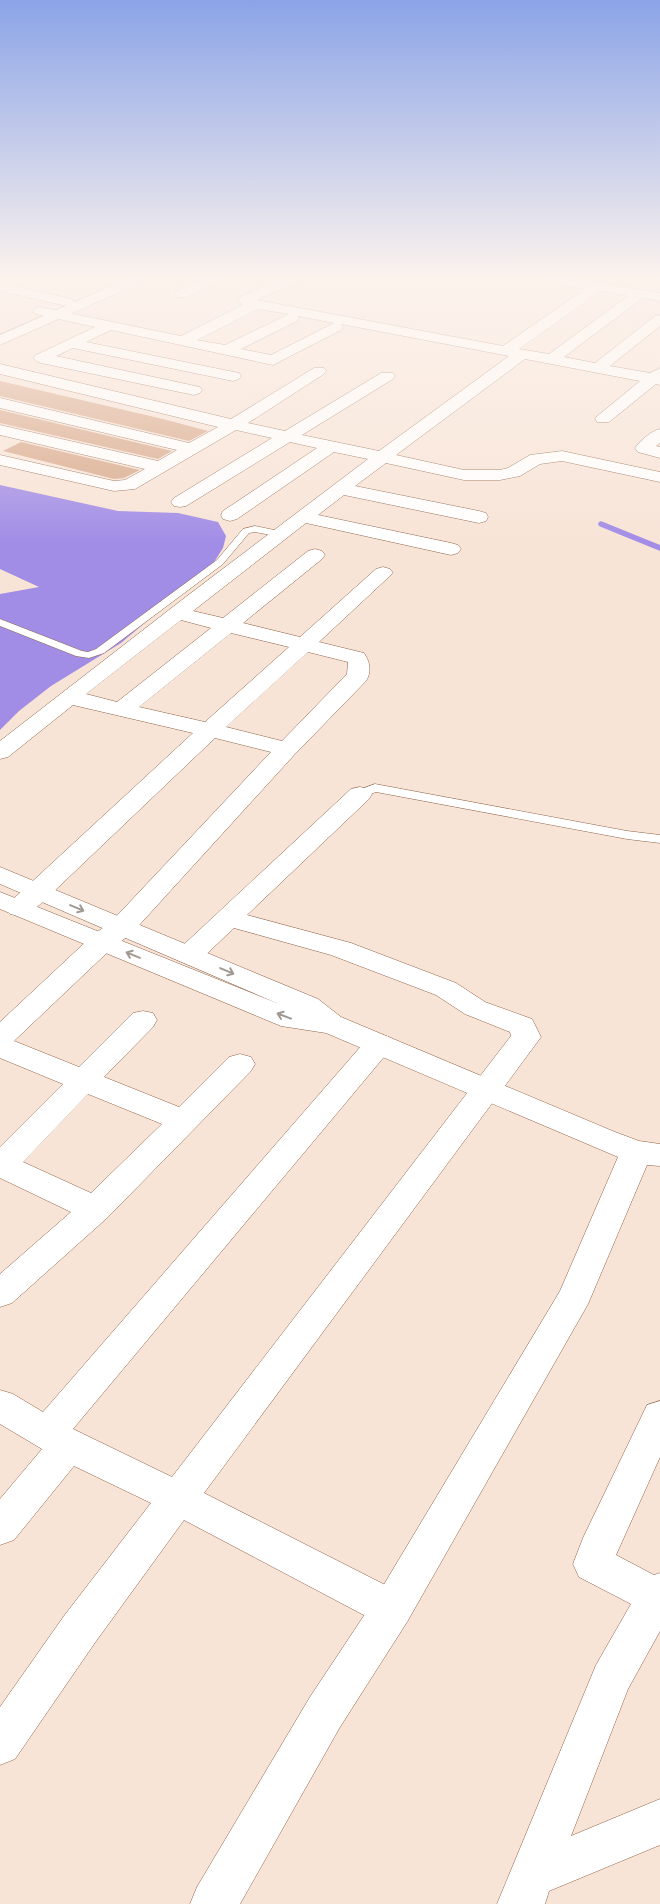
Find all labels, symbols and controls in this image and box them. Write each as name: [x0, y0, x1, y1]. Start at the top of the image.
one-way arrow: [69, 903, 84, 913]
one-way arrow: [126, 950, 141, 960]
one-way arrow: [219, 966, 234, 976]
one-way arrow: [276, 1011, 291, 1020]

